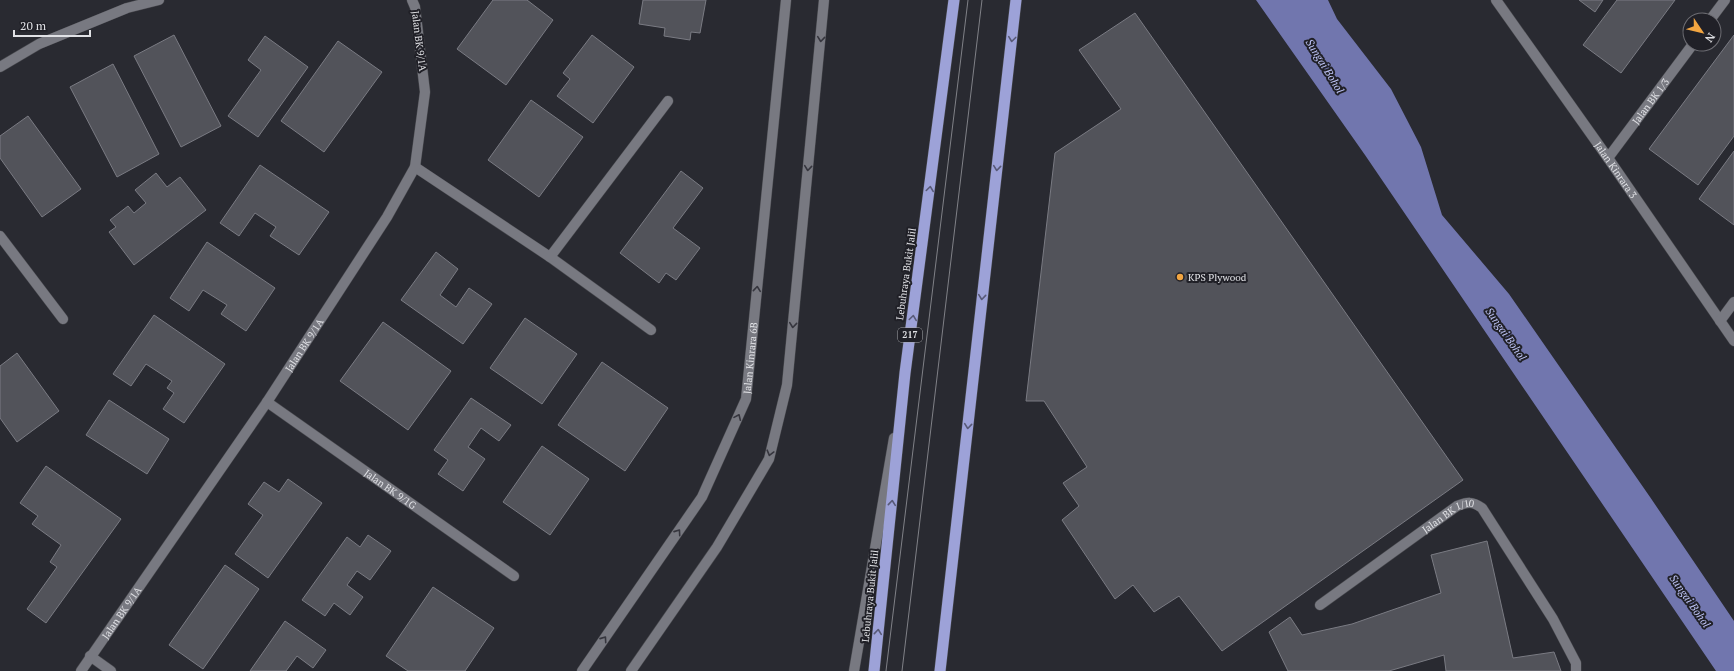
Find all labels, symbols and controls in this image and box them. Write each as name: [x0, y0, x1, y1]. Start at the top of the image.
street label: Jalan BK 9/1A: [409, 10, 429, 72]
scale bar: [14, 12, 90, 38]
north arrow: [1682, 12, 1722, 52]
text: 20 m: [20, 18, 47, 33]
text: N: [1702, 30, 1718, 46]
one-way arrow: [816, 36, 825, 42]
one-way arrow: [1008, 36, 1017, 42]
water label: Sungai Bohol: [1303, 36, 1347, 96]
street label: Jalan BK 1/3: [1629, 75, 1672, 127]
street label: Jalan Kinrara 3: [1592, 139, 1640, 201]
one-way arrow: [804, 165, 813, 171]
one-way arrow: [993, 165, 1002, 171]
one-way arrow: [925, 186, 934, 192]
street label: Lebuhraya Bukit Jalil: [893, 227, 919, 321]
place label: KPS Plywood: [1188, 271, 1247, 284]
marker: KPS Plywood: [1175, 272, 1185, 282]
one-way arrow: [752, 286, 761, 292]
one-way arrow: [978, 294, 987, 300]
water label: Sungai Bohol: [1483, 305, 1529, 363]
one-way arrow: [908, 315, 917, 321]
street label: Jalan BK 9/1A: [282, 316, 326, 374]
street label: Jalan Kinrara 6B: [740, 321, 760, 395]
one-way arrow: [788, 322, 797, 328]
road number: 217: [898, 328, 922, 342]
one-way arrow: [733, 414, 741, 421]
one-way arrow: [963, 423, 972, 429]
one-way arrow: [766, 449, 775, 456]
street label: Jalan BK 9/1G: [362, 466, 419, 512]
street label: Jalan BK 1/10: [1419, 496, 1475, 536]
one-way arrow: [887, 500, 896, 506]
one-way arrow: [673, 529, 681, 536]
street label: Lebuhraya Bukit Jalil: [859, 549, 881, 643]
water label: Sungai Bohol: [1667, 572, 1713, 630]
street label: Jalan BK 9/1A: [99, 584, 144, 641]
one-way arrow: [874, 629, 883, 635]
one-way arrow: [599, 636, 607, 643]

